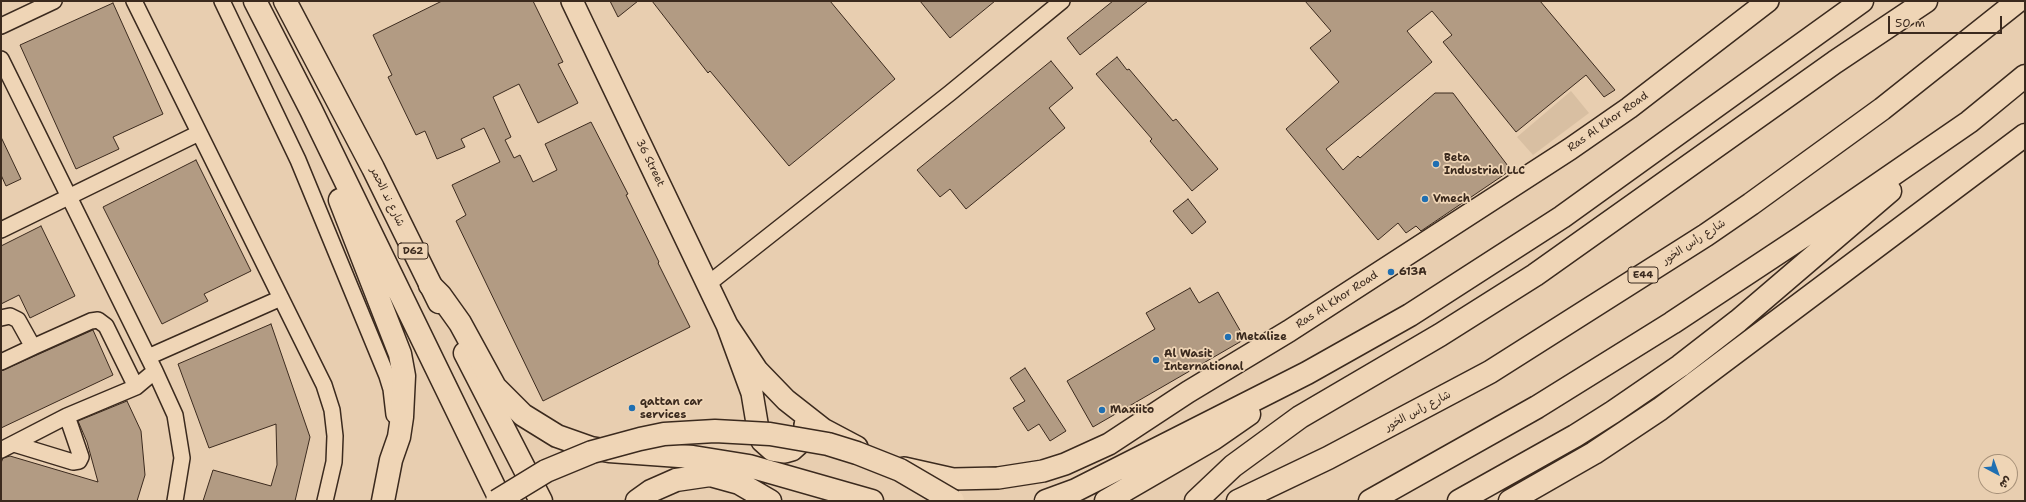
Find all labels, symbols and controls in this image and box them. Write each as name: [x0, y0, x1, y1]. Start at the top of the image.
scale bar: [1890, 8, 2004, 34]
text: 50 m: [1895, 15, 1925, 31]
street label: Ras Al Khor Road: [1565, 89, 1651, 155]
street label: 36 Street: [633, 137, 667, 189]
place label: Beta Industrial LLC: [1444, 151, 1525, 177]
marker: Beta Industrial LLC: [1431, 159, 1441, 169]
street label: شارع ند الحمر: [367, 165, 407, 229]
place label: Vmech: [1433, 192, 1470, 206]
marker: Vmech: [1420, 194, 1430, 204]
street label: شارع رأس الخور: [1660, 217, 1728, 267]
road number: D62: [398, 243, 428, 259]
place label: 613A: [1399, 265, 1427, 279]
marker: 613A: [1386, 267, 1396, 277]
road number: E44: [1628, 267, 1658, 283]
street label: Ras Al Khor Road: [1294, 269, 1380, 331]
place label: Metalize: [1236, 330, 1287, 344]
marker: Metalize: [1223, 332, 1233, 342]
place label: Al Wasit International: [1164, 347, 1244, 373]
marker: Al Wasit International: [1151, 355, 1161, 365]
street label: شارع رأس الخور: [1383, 388, 1453, 434]
place label: qattan car services: [640, 395, 703, 421]
marker: qattan car services: [627, 403, 637, 413]
place label: Maxiito: [1110, 403, 1154, 417]
marker: Maxiito: [1097, 405, 1107, 415]
north arrow: [1978, 454, 2018, 494]
text: ش: [1996, 473, 2015, 492]

